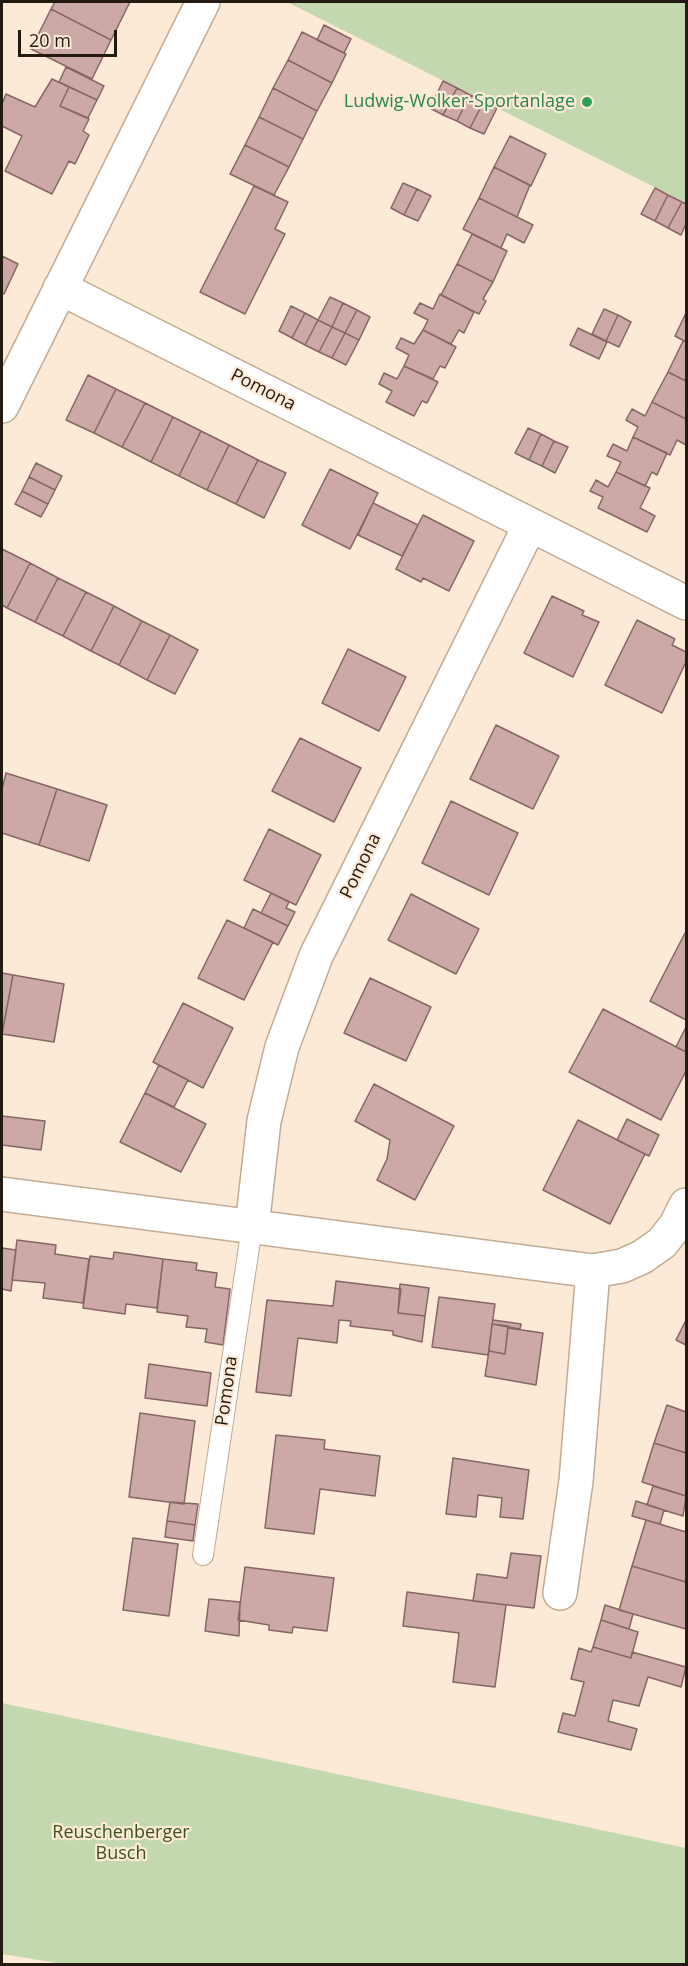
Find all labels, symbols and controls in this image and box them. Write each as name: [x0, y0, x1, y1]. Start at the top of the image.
scale bar: [21, 18, 120, 56]
text: 20 m: [29, 28, 71, 52]
place label: Ludwig-Wolker-Sportanlage: [344, 91, 575, 113]
marker: Ludwig-Wolker-Sportanlage: [580, 95, 594, 109]
street label: Pomona: [227, 364, 299, 416]
street label: Pomona: [336, 830, 386, 902]
street label: Pomona: [211, 1355, 243, 1427]
park label: Reuschenberger Busch: [52, 1822, 190, 1864]

